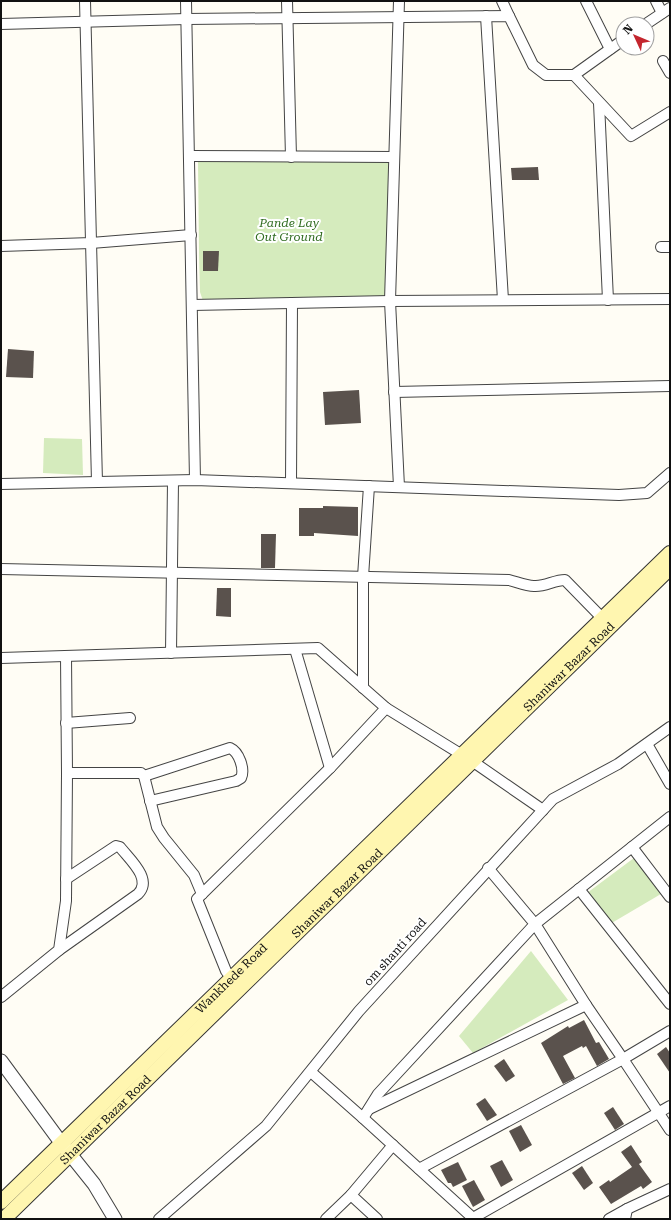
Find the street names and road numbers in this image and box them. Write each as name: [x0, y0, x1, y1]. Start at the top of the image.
street label: Shaniwar Bazar Road: [521, 619, 618, 714]
street label: Shaniwar Bazar Road: [289, 846, 386, 941]
street label: om shanti road: [361, 915, 429, 989]
street label: Wankhede Road: [193, 940, 270, 1016]
street label: Shaniwar Bazar Road: [57, 1072, 154, 1167]

